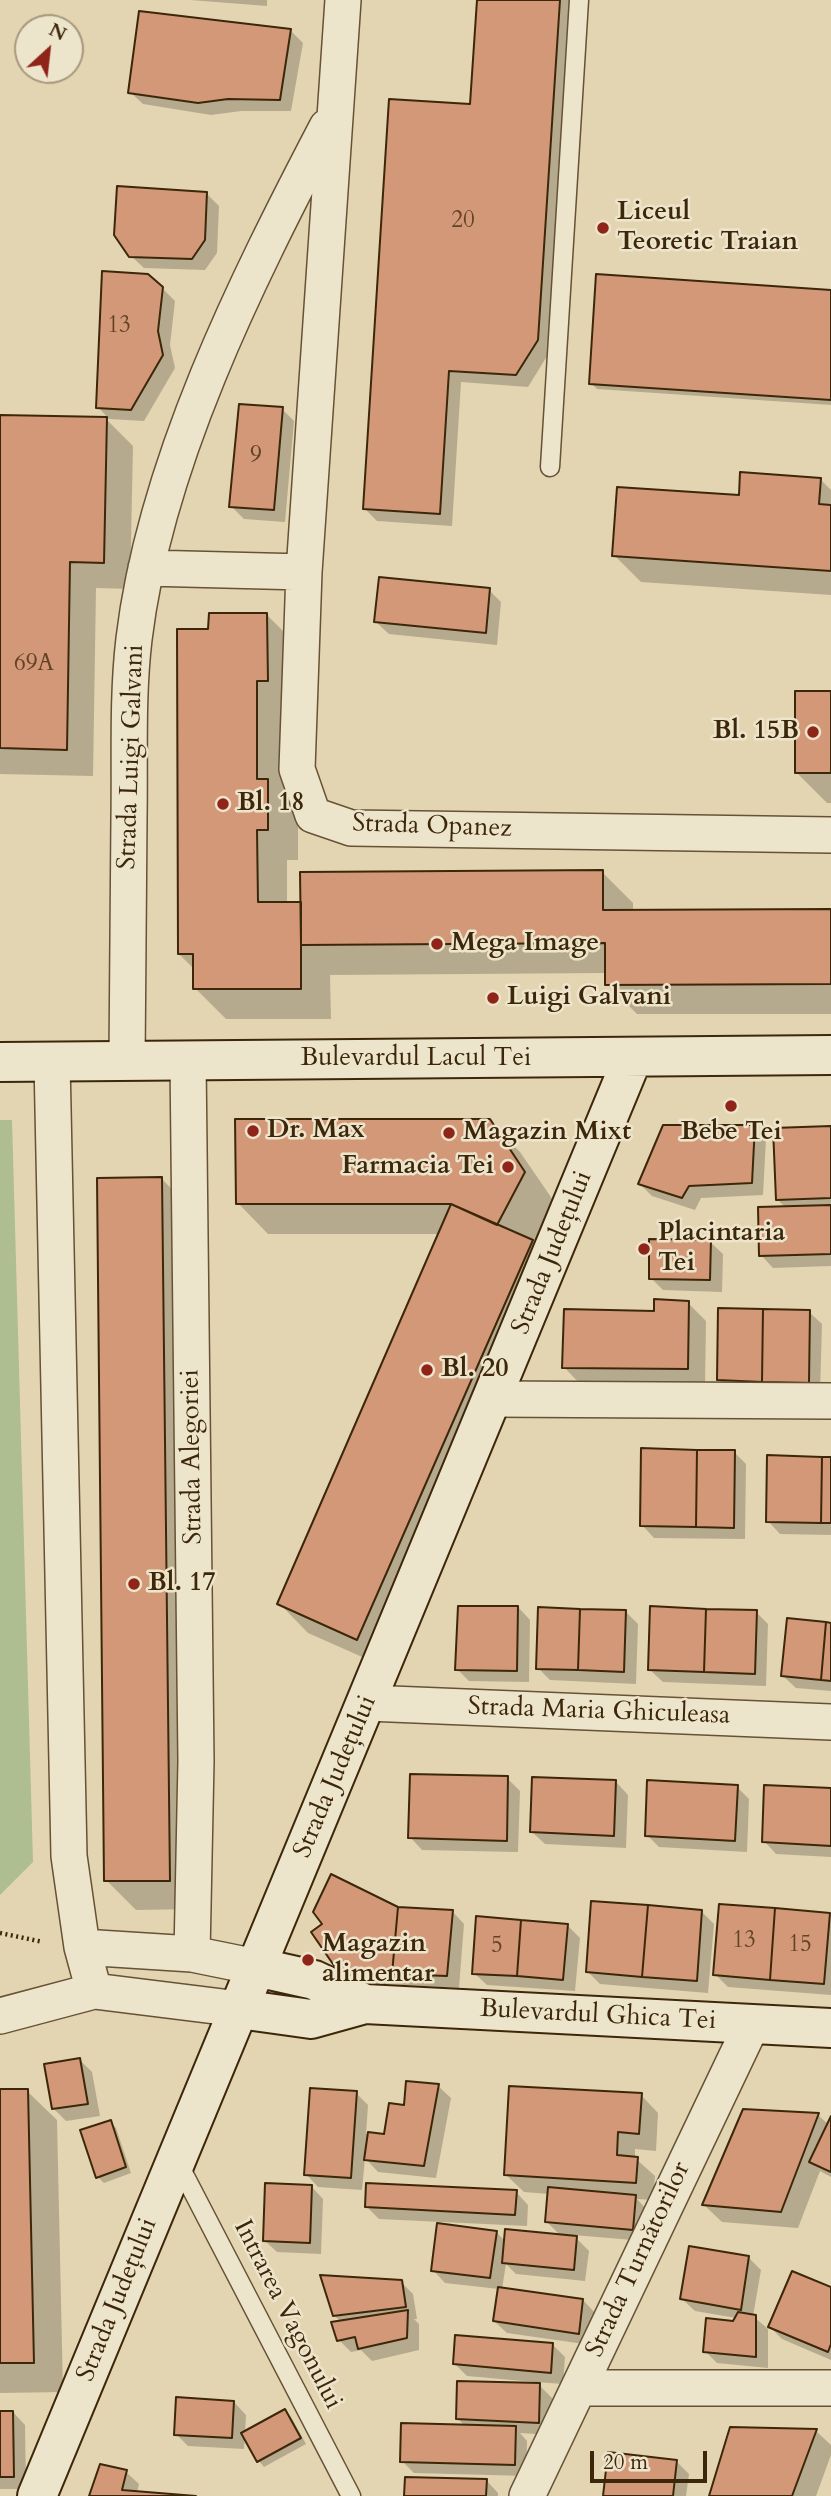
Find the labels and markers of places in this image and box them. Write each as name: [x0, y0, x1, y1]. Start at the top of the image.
place label: Liceul Teoretic Traian: [617, 197, 798, 258]
marker: Liceul Teoretic Traian: [595, 220, 611, 236]
place label: Bl. 15B: [713, 716, 799, 748]
marker: Bl. 15B: [805, 724, 821, 740]
place label: Bl. 18: [237, 788, 305, 820]
marker: Bl. 18: [215, 796, 231, 812]
place label: Mega Image: [451, 928, 599, 960]
marker: Mega Image: [429, 936, 445, 952]
place label: Luigi Galvani: [507, 982, 671, 1014]
marker: Luigi Galvani: [485, 990, 501, 1006]
marker: Bebe Tei: [723, 1098, 739, 1114]
place label: Dr. Max: [267, 1115, 365, 1147]
place label: Magazin Mixt: [463, 1117, 631, 1149]
place label: Bebe Tei: [680, 1117, 782, 1149]
marker: Dr. Max: [245, 1123, 261, 1139]
marker: Magazin Mixt: [441, 1125, 457, 1141]
place label: Farmacia Tei: [342, 1151, 494, 1183]
marker: Farmacia Tei: [500, 1159, 516, 1175]
place label: Placintaria Tei: [658, 1218, 785, 1280]
marker: Placintaria Tei: [636, 1241, 652, 1257]
place label: Bl. 20: [441, 1354, 509, 1386]
marker: Bl. 20: [419, 1362, 435, 1378]
place label: Bl. 17: [148, 1568, 216, 1600]
marker: Bl. 17: [126, 1576, 142, 1592]
place label: Magazin alimentar: [322, 1929, 434, 1990]
marker: Magazin alimentar: [300, 1952, 316, 1968]

